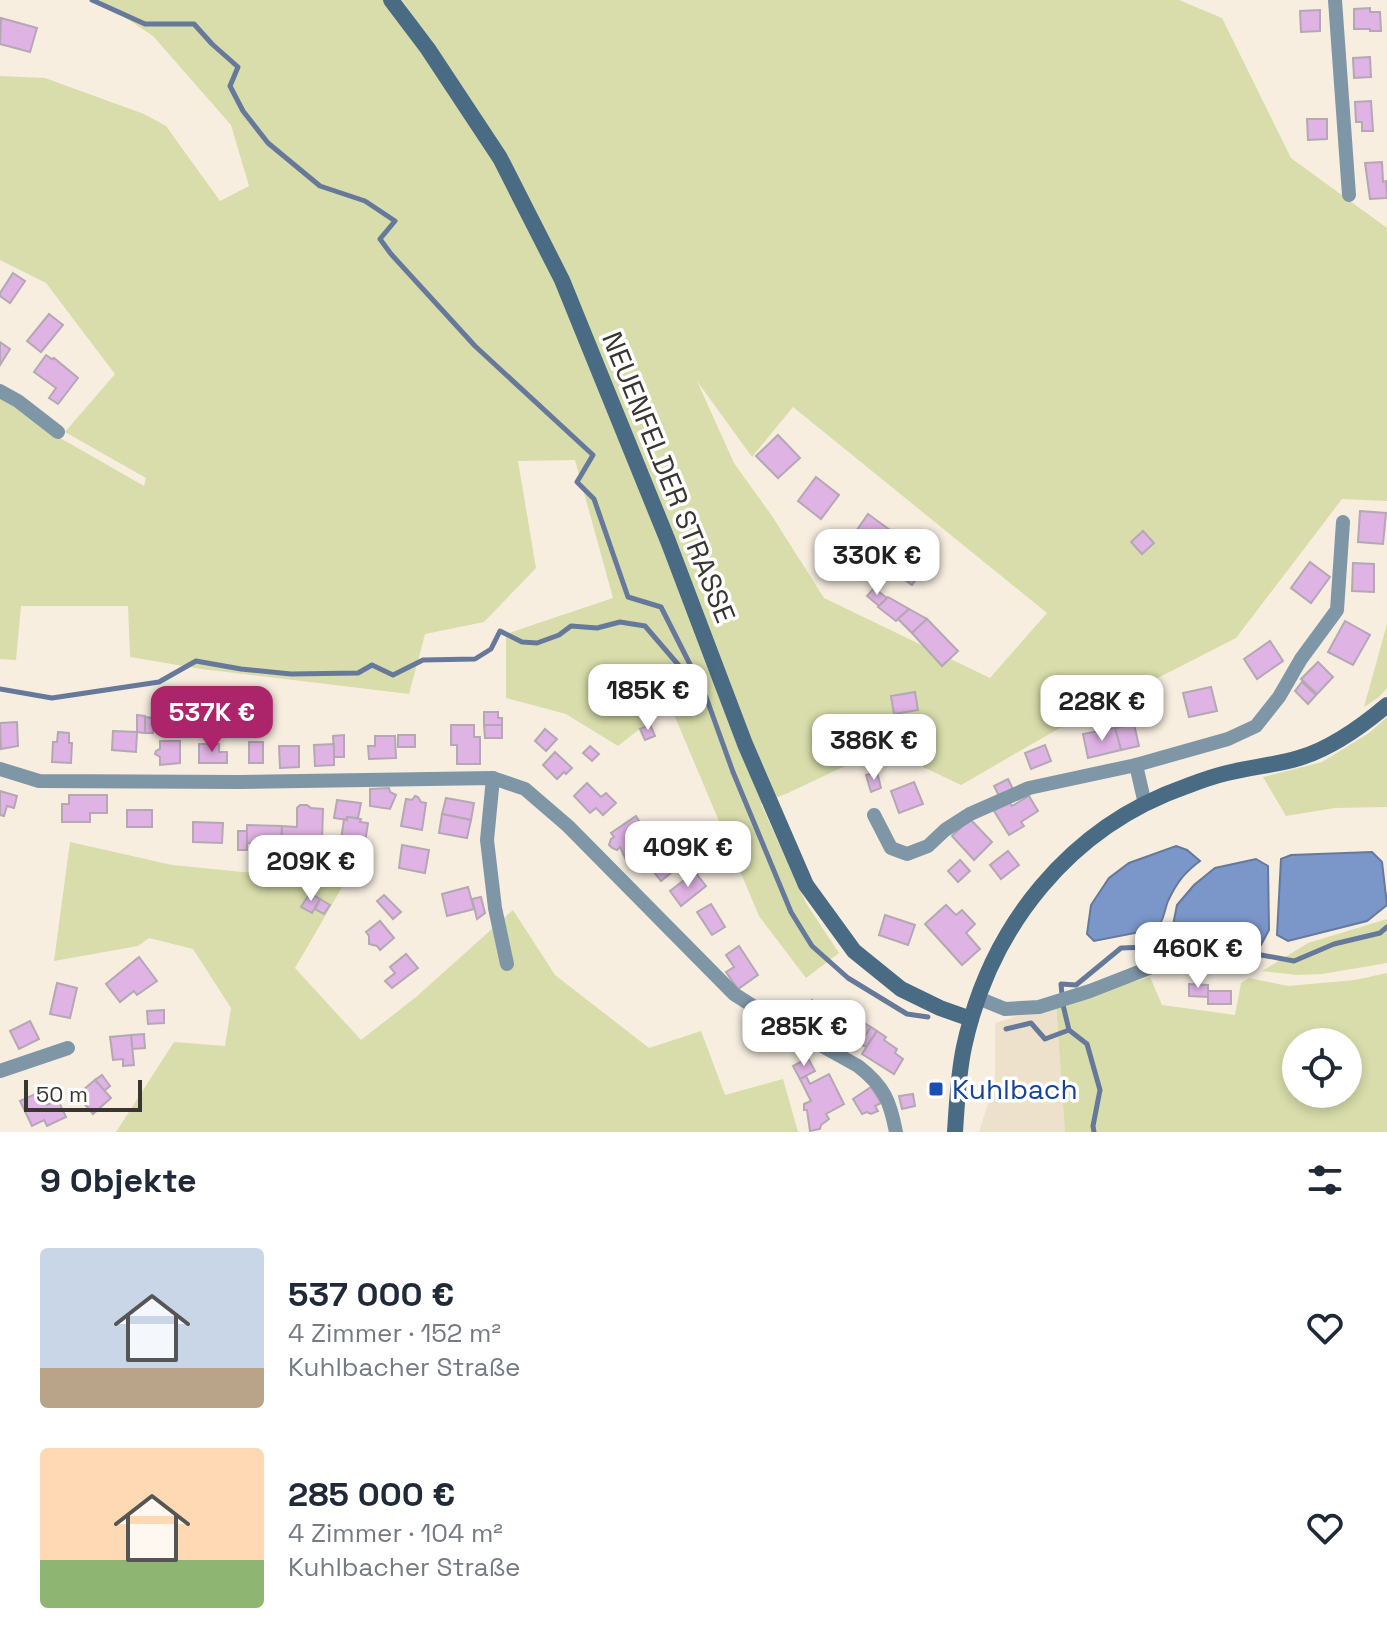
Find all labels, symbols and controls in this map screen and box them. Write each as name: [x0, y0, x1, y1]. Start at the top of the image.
street label: NEUENFELDER STRASSE: [594, 326, 744, 628]
pin: 330K €: [812, 529, 942, 597]
text: 330K €: [833, 538, 921, 572]
pin: 185K €: [583, 664, 713, 732]
text: 185K €: [606, 673, 690, 707]
pin: 228K €: [1037, 675, 1167, 743]
text: 228K €: [1059, 684, 1146, 718]
pin: 537K €: [147, 686, 277, 754]
text: 537K €: [169, 695, 255, 729]
pin: 386K €: [809, 714, 939, 782]
text: 386K €: [830, 723, 918, 757]
pin: 409K €: [623, 821, 753, 889]
text: 409K €: [643, 830, 733, 864]
pin: 209K €: [246, 835, 376, 903]
text: 209K €: [267, 844, 355, 878]
pin: 460K €: [1133, 922, 1263, 990]
text: 460K €: [1153, 931, 1243, 965]
pin: 285K €: [739, 1000, 869, 1068]
text: 285K €: [760, 1009, 848, 1043]
map controls: [1282, 1028, 1362, 1108]
button: locate: [1282, 1028, 1362, 1108]
place label: Kuhlbach: [952, 1071, 1078, 1107]
scale bar: [24, 1076, 142, 1112]
text: 50 m: [36, 1080, 88, 1108]
marker: Kuhlbach: [927, 1080, 945, 1098]
icon: filters: [1303, 1158, 1347, 1202]
text: 9 Objekte: [40, 1159, 197, 1202]
text: 537 000 €: [288, 1273, 454, 1316]
icon: home: [104, 1280, 200, 1376]
icon: heart: [1303, 1306, 1347, 1350]
text: 4 Zimmer · 152 m²: [288, 1316, 501, 1350]
text: Kuhlbacher Straße: [288, 1350, 520, 1384]
text: 285 000 €: [288, 1473, 455, 1516]
icon: home: [104, 1480, 200, 1576]
icon: heart: [1303, 1506, 1347, 1550]
text: 4 Zimmer · 104 m²: [288, 1516, 503, 1550]
text: Kuhlbacher Straße: [288, 1550, 520, 1584]

